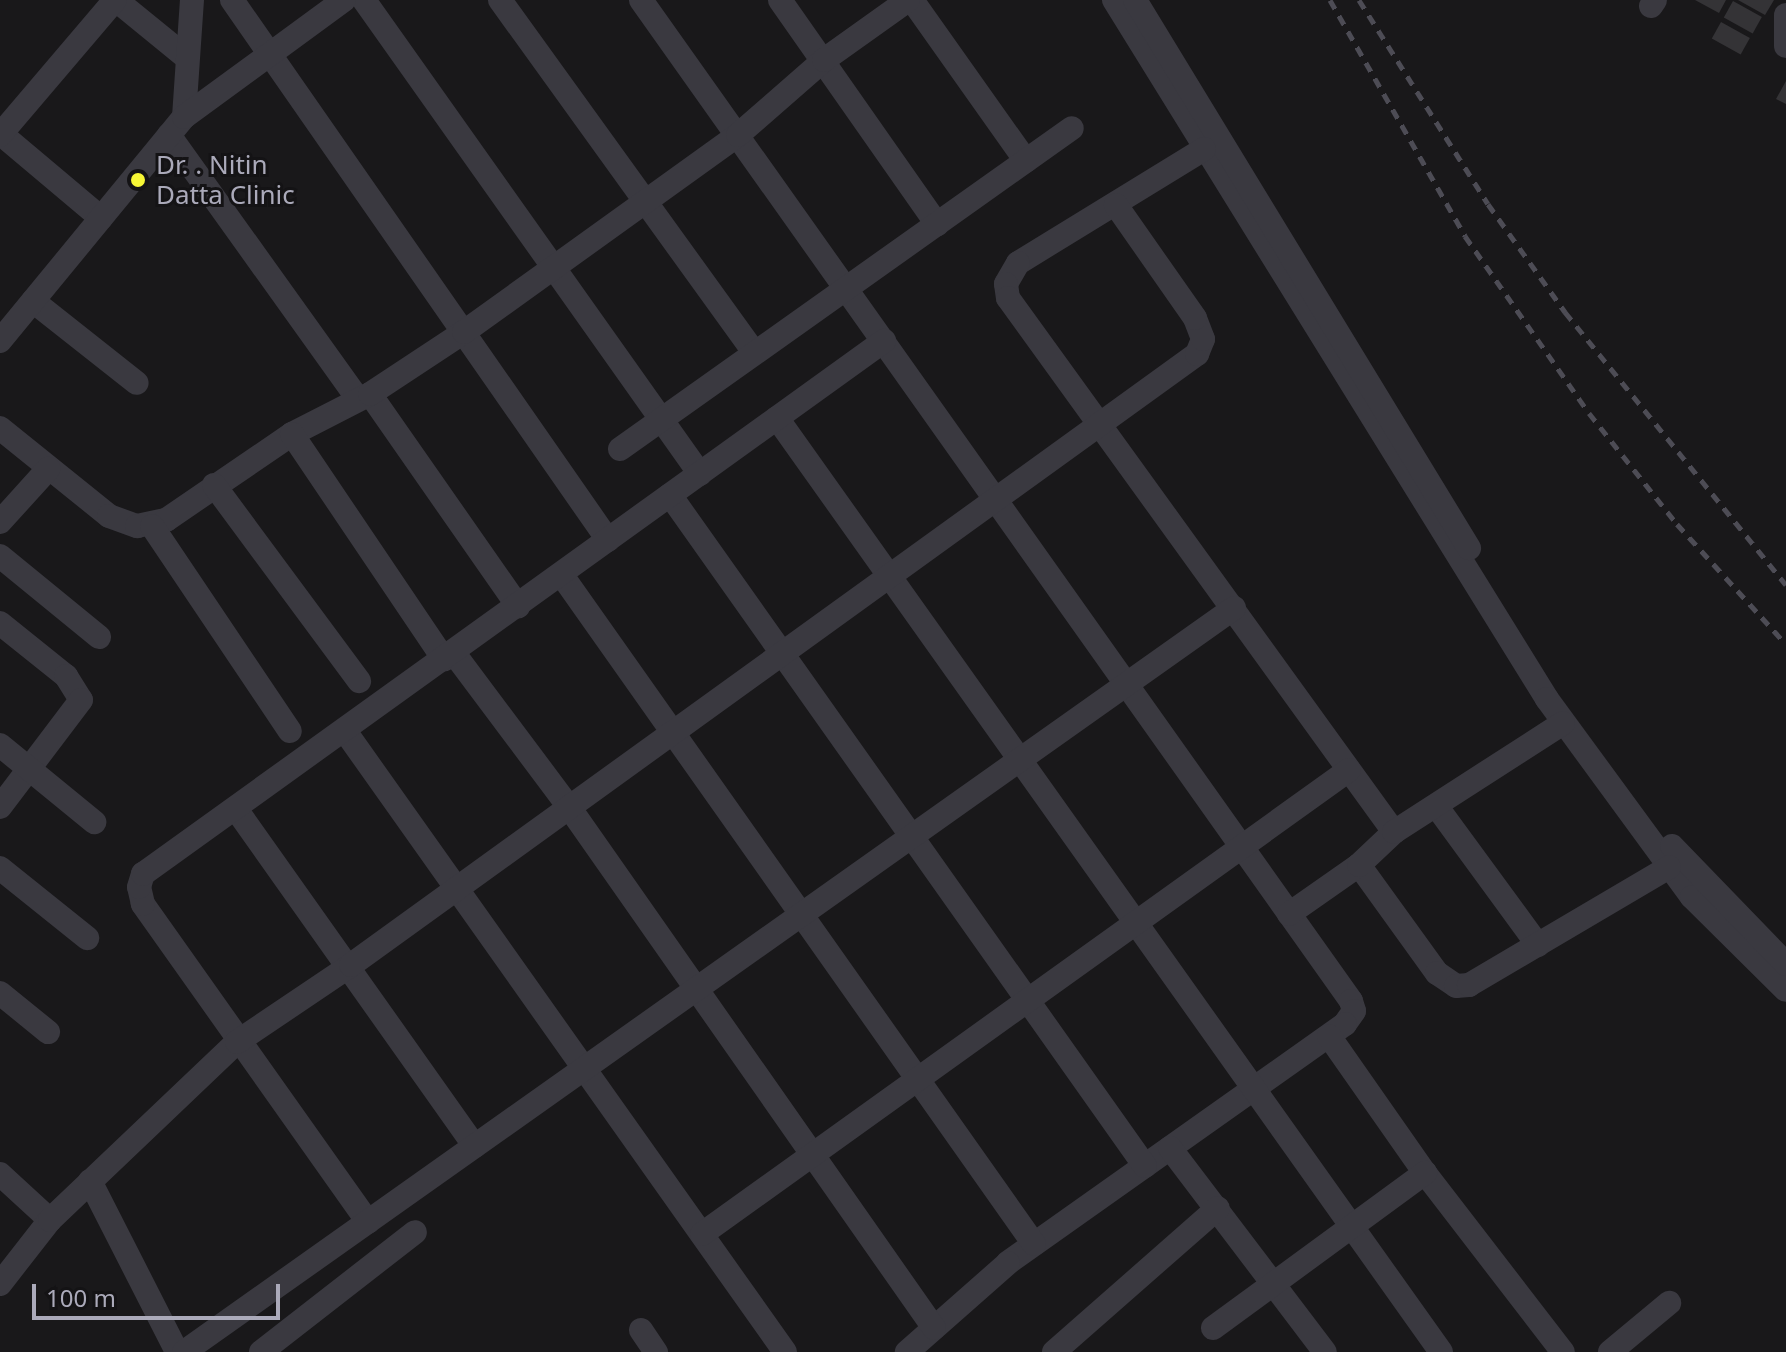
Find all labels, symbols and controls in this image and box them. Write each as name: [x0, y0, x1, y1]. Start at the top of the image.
place label: Dr. . Nitin Datta Clinic: [156, 149, 295, 210]
marker: Dr. . Nitin Datta Clinic: [127, 169, 149, 191]
scale bar: [36, 1268, 284, 1318]
text: 100 m: [46, 1281, 116, 1314]

